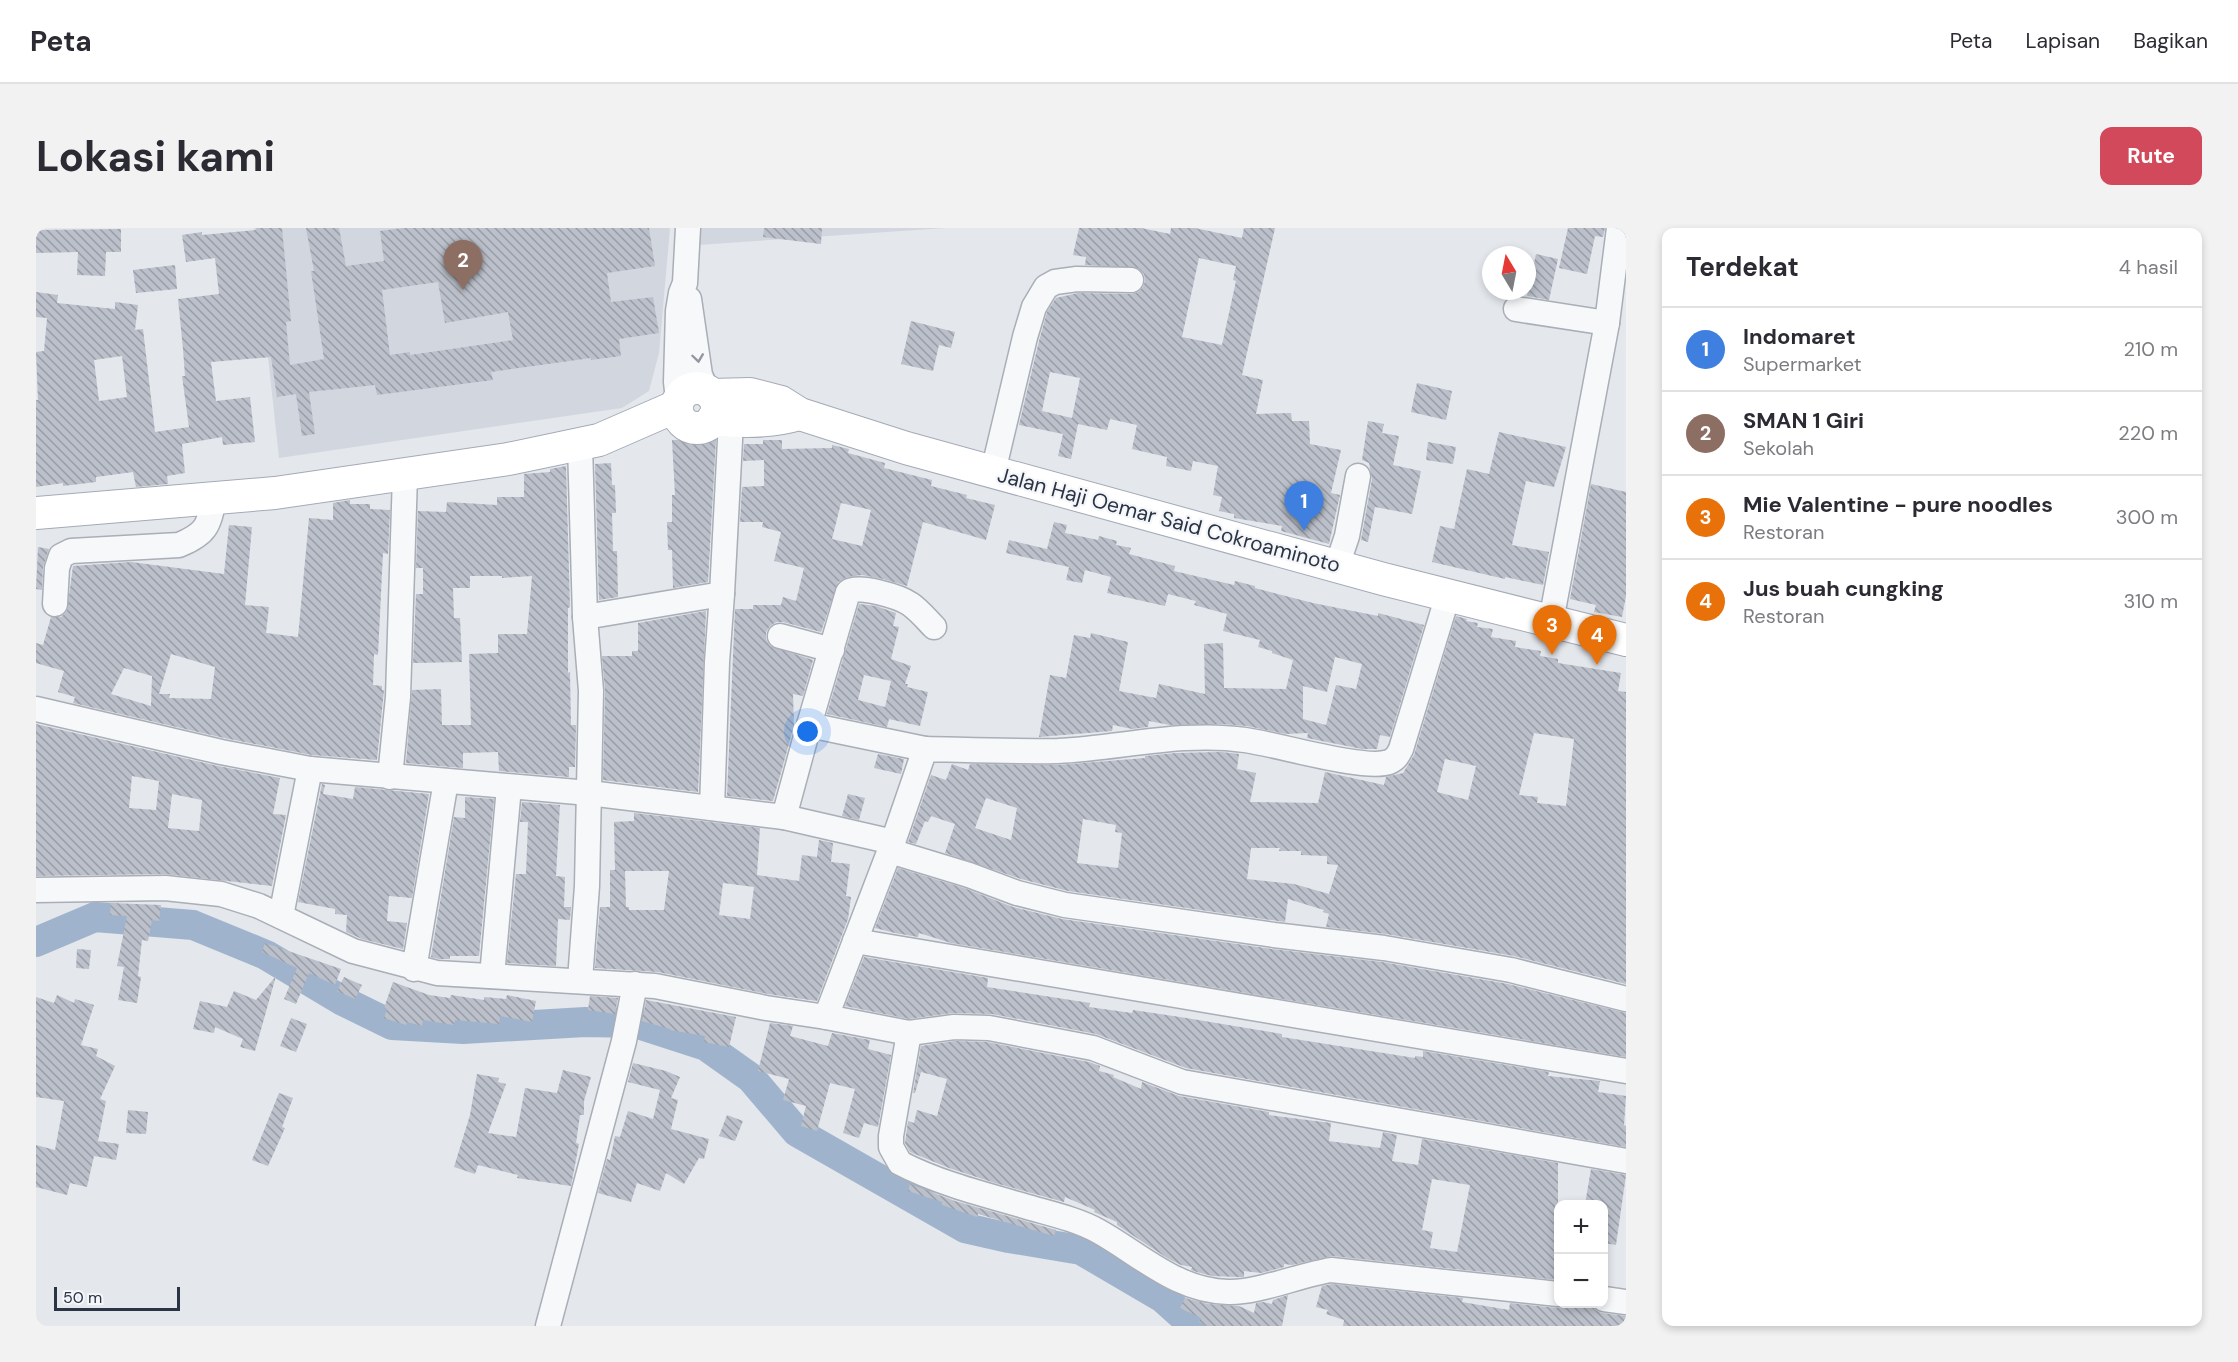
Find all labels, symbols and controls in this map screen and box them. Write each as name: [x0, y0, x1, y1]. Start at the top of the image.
text: Peta: [30, 23, 92, 60]
text: Peta: [1950, 27, 1992, 55]
text: Lapisan: [2025, 27, 2100, 55]
text: Bagikan: [2133, 27, 2208, 55]
button: Rute: [2100, 127, 2202, 185]
text: Lokasi kami: [36, 129, 275, 184]
pin: 2: [444, 241, 482, 290]
north arrow: [1482, 246, 1536, 300]
text: Terdekat: [1686, 250, 1799, 284]
text: 4 hasil: [2119, 254, 2178, 280]
text: Indomaret: [1743, 322, 1855, 351]
text: 1: [1702, 336, 1709, 362]
text: 210 m: [2123, 336, 2178, 362]
text: Supermarket: [1743, 351, 1862, 377]
one-way arrow: [691, 354, 703, 363]
text: SMAN 1 Giri: [1743, 406, 1864, 435]
text: 2: [1700, 420, 1711, 446]
text: 220 m: [2118, 420, 2178, 446]
text: Sekolah: [1743, 435, 1814, 461]
street label: Jalan Haji Oemar Said Cokroaminoto: [995, 461, 1343, 579]
pin: 1: [1284, 482, 1324, 531]
text: Mie Valentine - pure noodles: [1743, 490, 2053, 519]
text: 3: [1699, 504, 1712, 530]
text: 300 m: [2116, 504, 2178, 530]
text: Restoran: [1743, 519, 1824, 545]
text: Jus buah cungking: [1743, 574, 1944, 603]
text: 4: [1699, 588, 1712, 614]
text: 310 m: [2123, 588, 2178, 614]
text: Restoran: [1743, 603, 1824, 629]
pin: 3: [1532, 606, 1572, 655]
pin: 4: [1578, 616, 1616, 665]
your location: [793, 717, 822, 746]
map controls: [1554, 1200, 1608, 1308]
button: +: [1554, 1200, 1608, 1254]
button: −: [1554, 1254, 1608, 1308]
scale bar: [54, 1284, 180, 1312]
text: 50 m: [63, 1287, 102, 1308]

